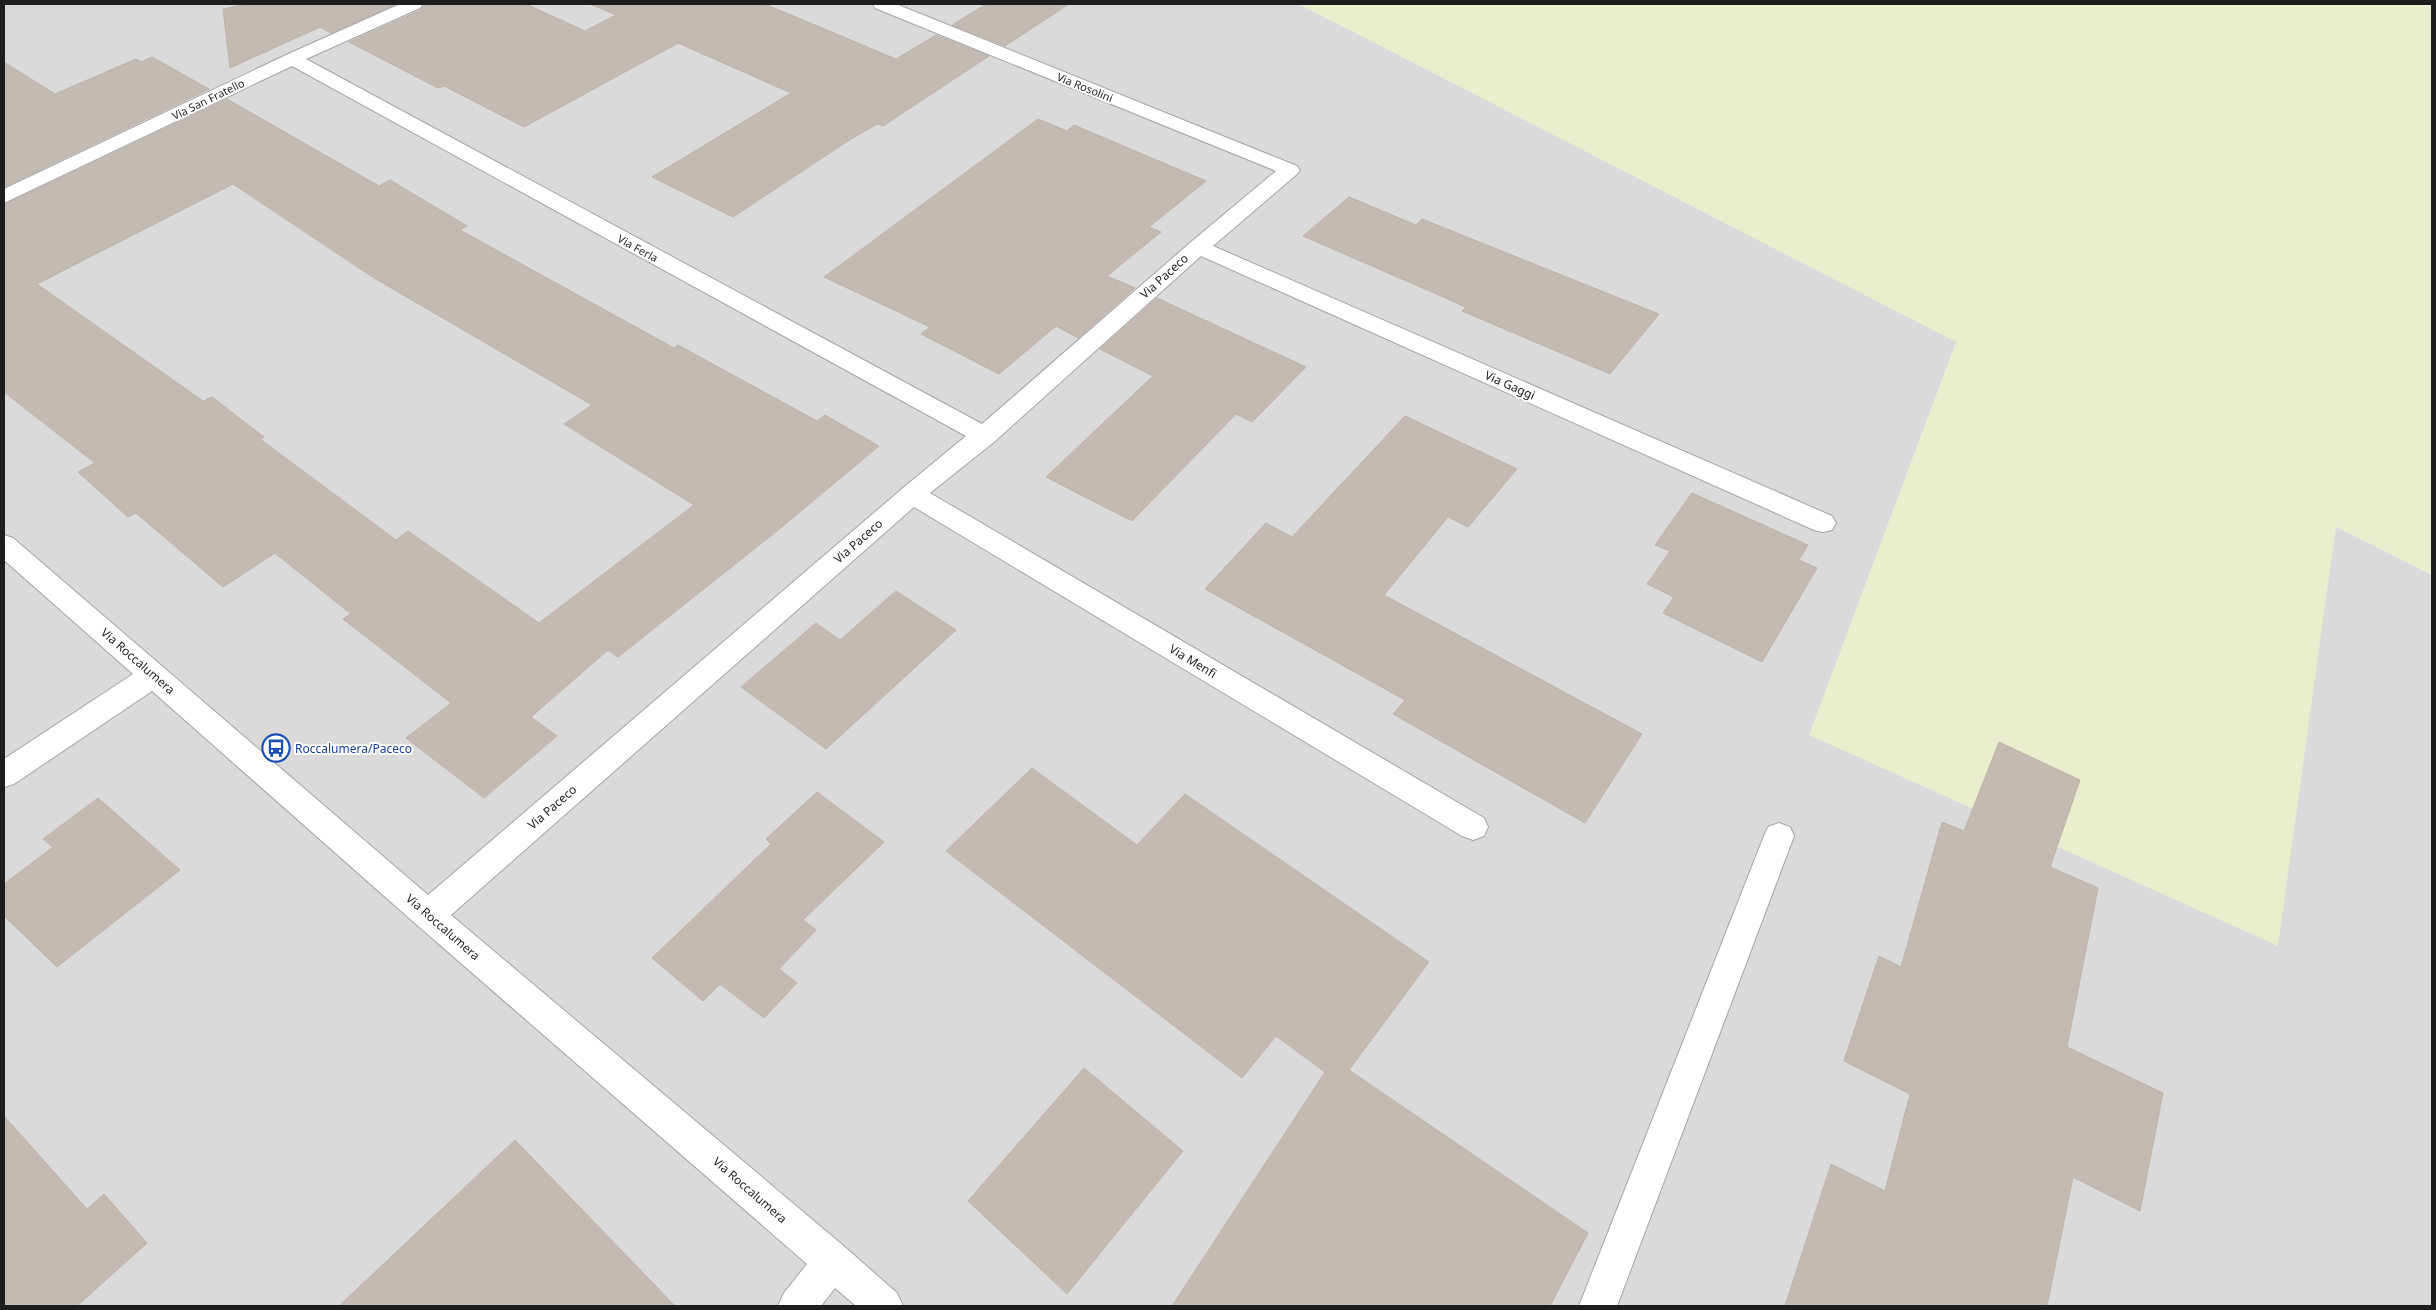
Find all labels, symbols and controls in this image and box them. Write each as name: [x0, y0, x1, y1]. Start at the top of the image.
street label: Via Rosolini: [1055, 69, 1115, 105]
street label: Via San Fratello: [169, 75, 247, 123]
street label: Via Ferla: [615, 231, 661, 265]
street label: Via Paceco: [1136, 250, 1192, 302]
street label: Via Gaggi: [1482, 366, 1538, 404]
street label: Via Paceco: [830, 515, 886, 567]
street label: Via Roccalumera: [97, 624, 179, 698]
street label: Via Menfi: [1166, 640, 1220, 682]
bus stop icon: Roccalumera/Paceco: [261, 733, 291, 763]
place label: Roccalumera/Paceco: [295, 740, 412, 757]
street label: Via Paceco: [524, 781, 580, 833]
street label: Via Roccalumera: [402, 890, 484, 964]
street label: Via Roccalumera: [709, 1153, 791, 1227]

